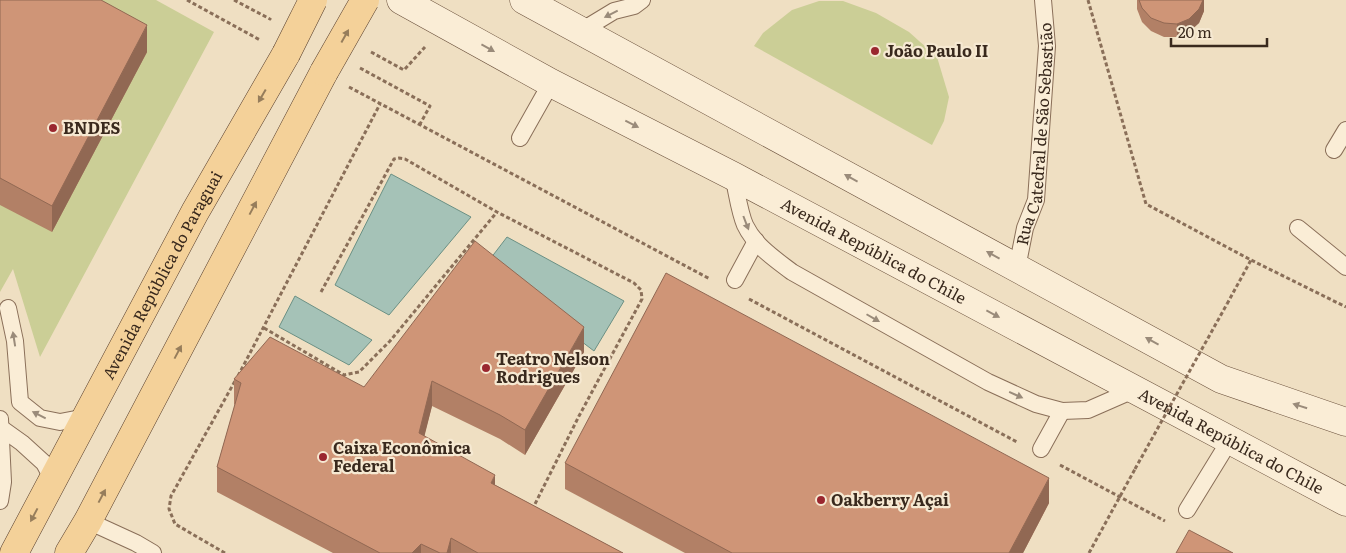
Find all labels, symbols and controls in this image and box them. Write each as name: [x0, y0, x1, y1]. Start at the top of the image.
one-way arrow: [604, 10, 618, 18]
scale bar: [1171, 15, 1267, 47]
text: 20 m: [1178, 20, 1212, 43]
street label: Rua Catedral de São Sebastião: [1009, 22, 1058, 247]
one-way arrow: [340, 29, 349, 43]
place label: João Paulo II: [885, 38, 988, 62]
one-way arrow: [481, 44, 496, 52]
marker: João Paulo II: [869, 45, 881, 57]
one-way arrow: [257, 89, 266, 102]
place label: BNDES: [63, 115, 121, 139]
one-way arrow: [624, 120, 639, 128]
marker: BNDES: [47, 122, 59, 134]
street label: Avenida República do Paraguai: [95, 166, 227, 383]
one-way arrow: [844, 173, 857, 182]
street label: Avenida República do Chile: [777, 191, 971, 309]
one-way arrow: [249, 202, 258, 215]
one-way arrow: [742, 216, 750, 231]
one-way arrow: [986, 251, 1001, 259]
one-way arrow: [986, 309, 999, 318]
one-way arrow: [867, 314, 880, 323]
one-way arrow: [10, 331, 18, 347]
one-way arrow: [1144, 337, 1159, 345]
one-way arrow: [173, 345, 182, 359]
place label: Teatro Nelson Rodrigues: [496, 346, 610, 388]
marker: Teatro Nelson Rodrigues: [480, 362, 492, 374]
street label: Avenida República do Chile: [1135, 381, 1328, 499]
one-way arrow: [1009, 391, 1023, 399]
one-way arrow: [1292, 402, 1307, 410]
one-way arrow: [32, 411, 47, 420]
place label: Caixa Econômica Federal: [333, 435, 472, 477]
marker: Caixa Econômica Federal: [317, 451, 329, 463]
place label: Oakberry Açai: [831, 487, 949, 511]
one-way arrow: [98, 488, 106, 503]
marker: Oakberry Açai: [815, 494, 827, 506]
one-way arrow: [30, 508, 38, 523]

